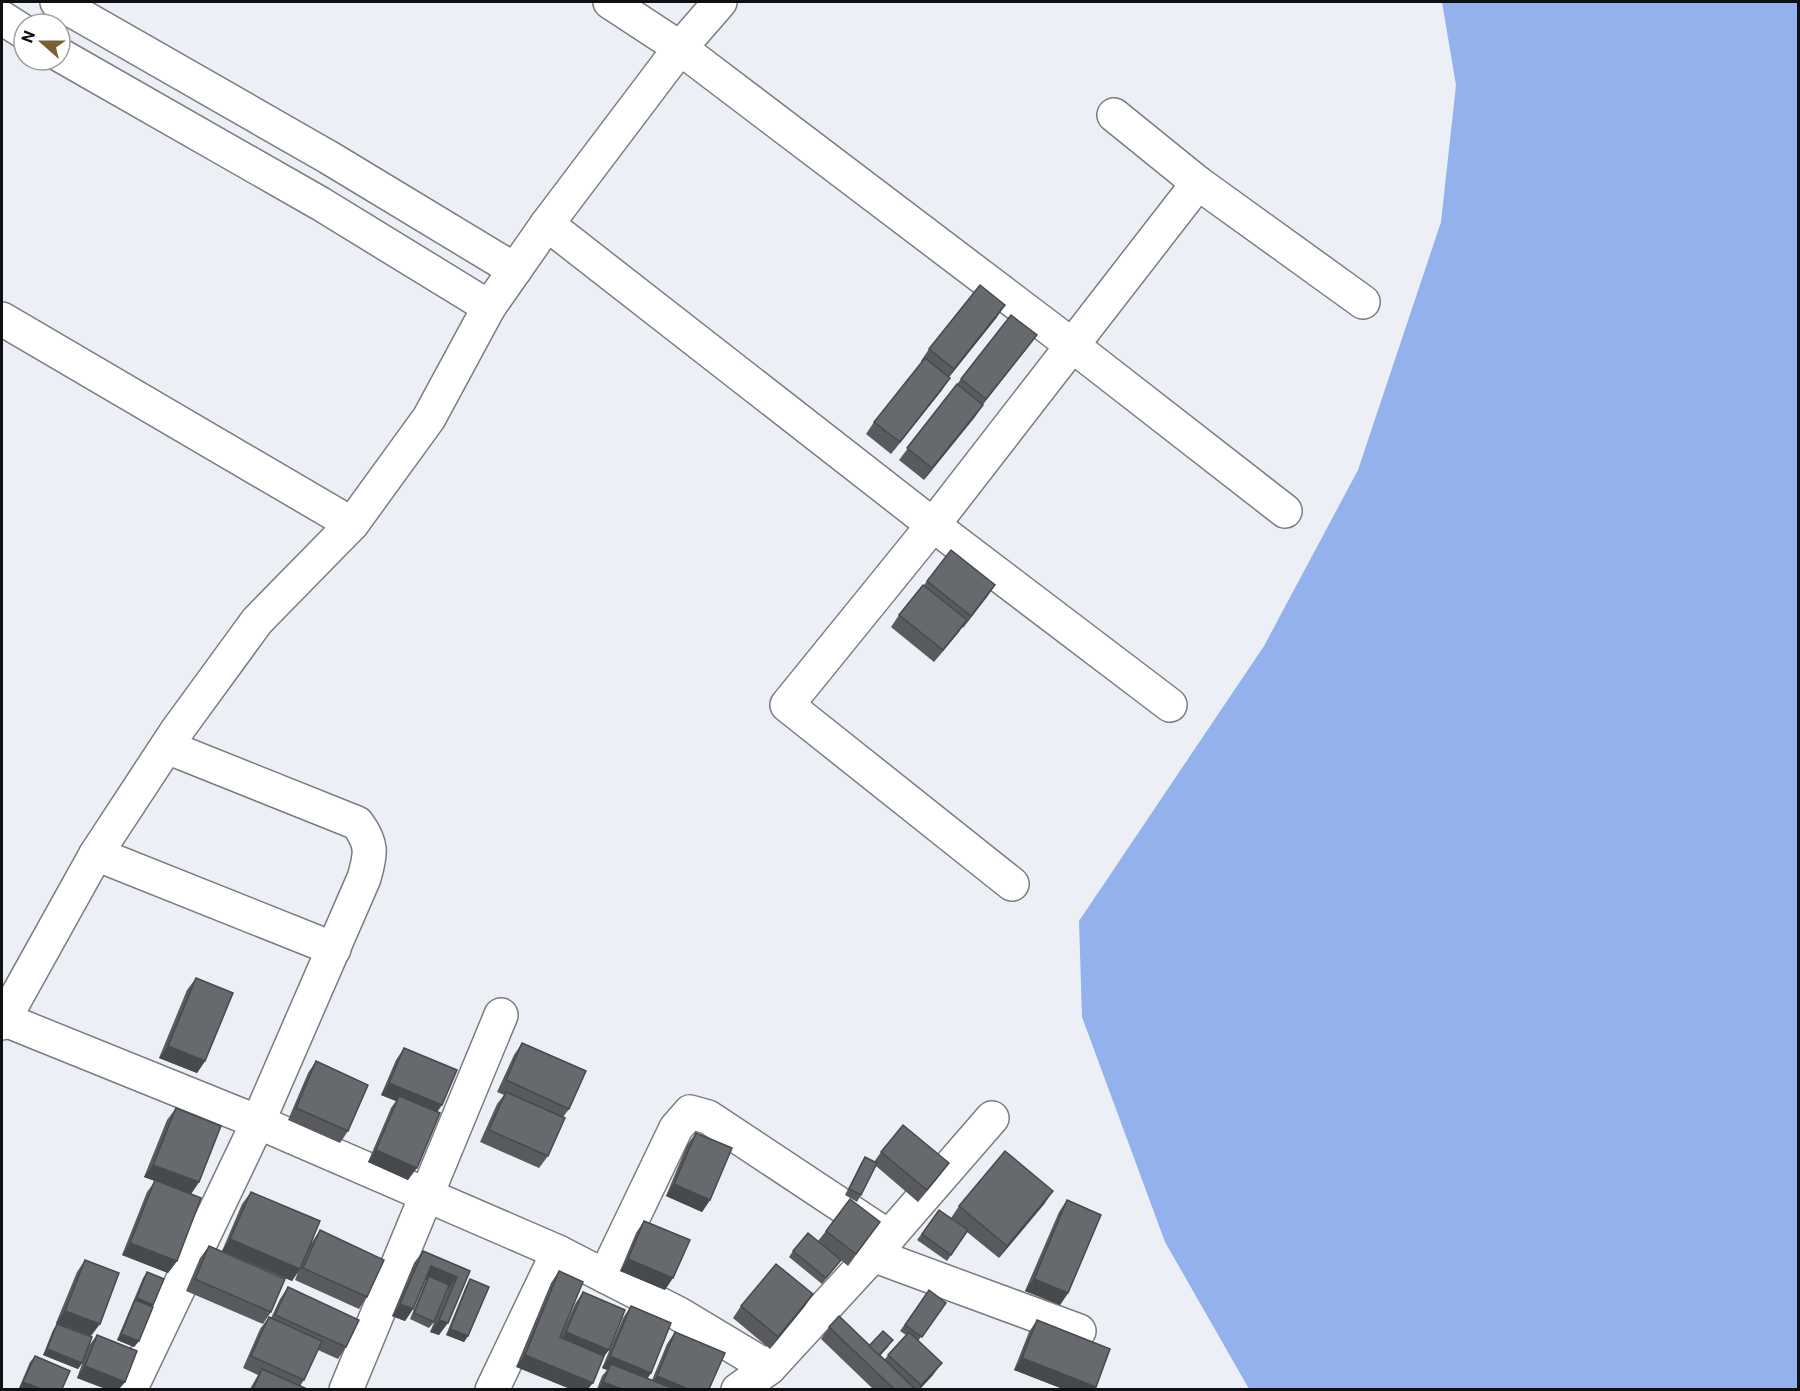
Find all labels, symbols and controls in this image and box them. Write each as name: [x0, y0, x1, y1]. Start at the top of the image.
north arrow: [12, 12, 72, 72]
text: N: [18, 28, 39, 45]

